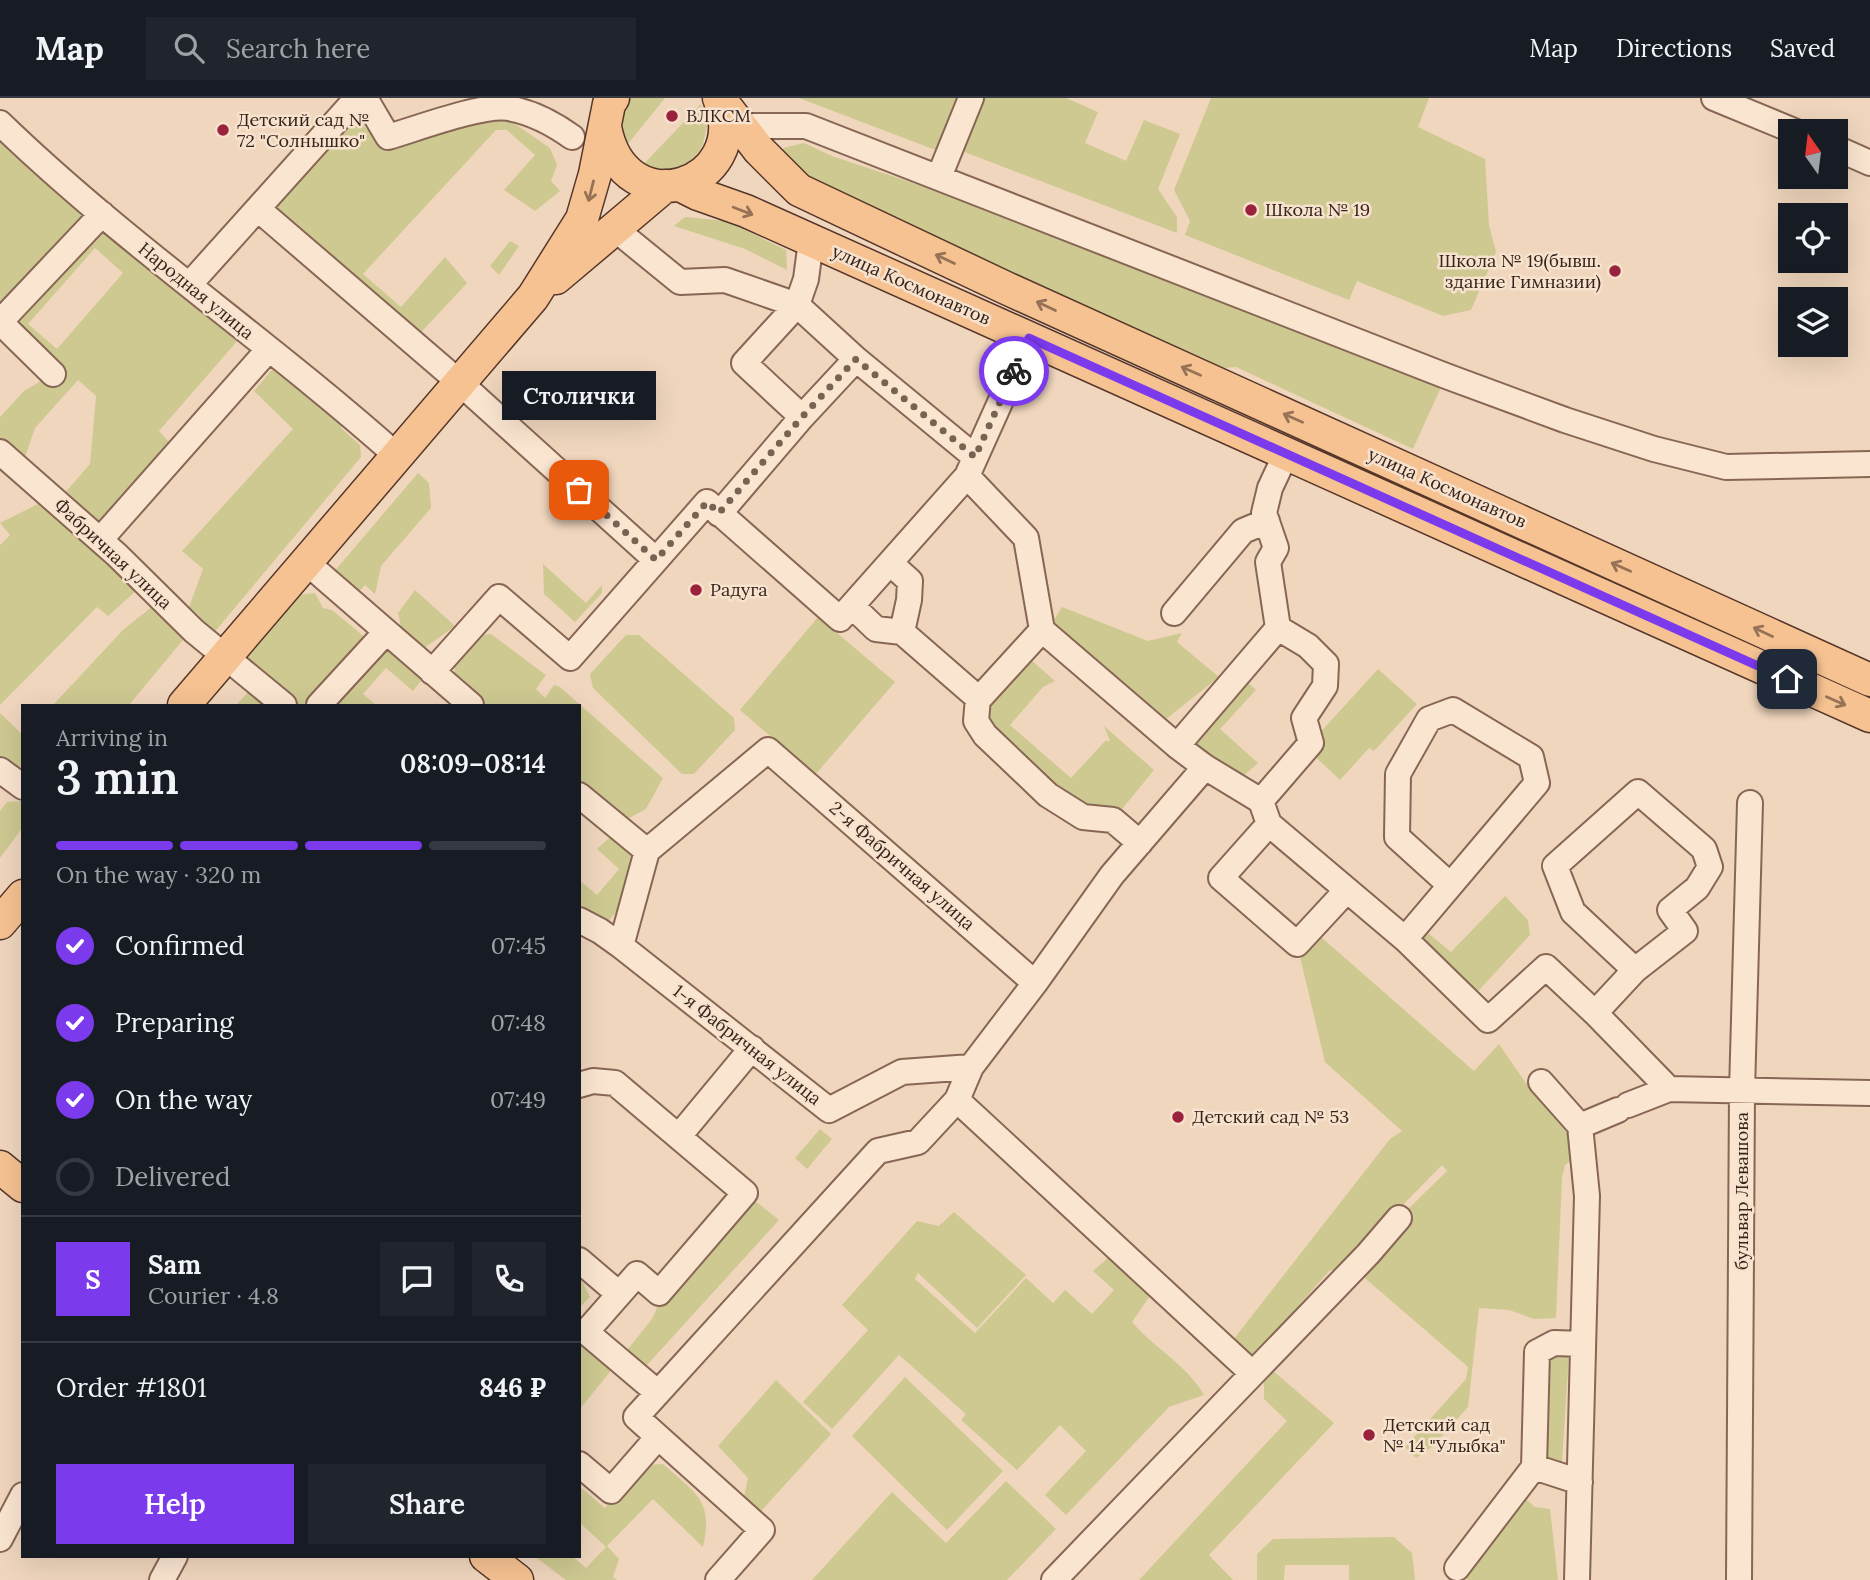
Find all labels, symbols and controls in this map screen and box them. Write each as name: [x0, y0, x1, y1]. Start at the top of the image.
search box: [146, 17, 636, 80]
text: Map: [35, 27, 104, 69]
icon: search: [170, 29, 208, 67]
text: Search here: [226, 32, 370, 65]
text: Map: [1529, 33, 1578, 64]
text: Directions: [1616, 33, 1732, 64]
text: Saved: [1770, 33, 1835, 64]
place label: ВЛКСМ: [686, 104, 751, 127]
place label: Детский сад № 72 "Солнышко": [237, 108, 370, 152]
marker: ВЛКСМ: [664, 108, 680, 124]
north arrow: [1778, 119, 1848, 189]
map controls: [1778, 119, 1848, 357]
marker: Детский сад № 72 "Солнышко": [215, 122, 231, 138]
one-way arrow: [584, 179, 597, 202]
place label: Школа № 19: [1265, 198, 1370, 221]
marker: Школа № 19: [1243, 202, 1259, 218]
button: locate: [1778, 203, 1848, 273]
one-way arrow: [731, 205, 753, 218]
street label: Народная улица: [134, 237, 259, 344]
street label: улица Космонавтов: [828, 239, 994, 330]
place label: Школа № 19(бывш. здание Гимназии): [1438, 249, 1601, 293]
one-way arrow: [935, 251, 956, 265]
marker: Школа № 19(бывш. здание Гимназии): [1607, 263, 1623, 279]
button: layers: [1778, 287, 1848, 357]
one-way arrow: [1036, 299, 1057, 312]
courier: [979, 336, 1049, 406]
icon: bike: [995, 352, 1033, 390]
one-way arrow: [1180, 364, 1202, 377]
callout: Столички: [502, 371, 656, 420]
text: Столички: [523, 381, 635, 410]
one-way arrow: [1283, 411, 1304, 424]
street label: улица Космонавтов: [1364, 442, 1530, 533]
pin: [549, 460, 609, 520]
icon: bag: [560, 471, 598, 509]
street label: Фабричная улица: [50, 493, 177, 614]
one-way arrow: [1611, 560, 1632, 573]
place label: Радуга: [710, 578, 768, 601]
marker: Радуга: [688, 582, 704, 598]
one-way arrow: [1753, 625, 1774, 638]
pin: [1757, 649, 1817, 709]
icon: home: [1768, 660, 1806, 698]
one-way arrow: [1824, 695, 1846, 708]
text: Arriving in: [56, 723, 168, 752]
text: 08:09–08:14: [400, 747, 546, 780]
text: 3 min: [56, 748, 179, 807]
street label: 2-я Фабричная улица: [825, 796, 980, 935]
text: On the way · 320 m: [56, 860, 261, 889]
icon: check: [56, 927, 94, 965]
text: Confirmed: [115, 929, 244, 962]
text: 07:45: [491, 931, 546, 960]
street label: 1-я Фабричная улица: [668, 979, 826, 1110]
icon: check: [56, 1004, 94, 1042]
text: Preparing: [115, 1006, 234, 1039]
text: 07:48: [490, 1008, 546, 1037]
icon: check: [56, 1081, 94, 1119]
text: On the way: [115, 1083, 252, 1116]
text: 07:49: [490, 1085, 546, 1114]
place label: Детский сад № 53: [1192, 1105, 1349, 1128]
marker: Детский сад № 53: [1170, 1109, 1186, 1125]
street label: бульвар Левашова: [1730, 1112, 1753, 1270]
text: Delivered: [115, 1160, 231, 1193]
button: chat: [380, 1242, 454, 1316]
button: phone: [472, 1242, 546, 1316]
text: Sam: [148, 1248, 201, 1281]
text: S: [85, 1263, 101, 1296]
text: Courier · 4.8: [148, 1281, 279, 1310]
text: Order #1801: [56, 1371, 207, 1404]
text: 846 ₽: [479, 1371, 546, 1404]
place label: Детский сад № 14 "Улыбка": [1383, 1413, 1506, 1457]
marker: Детский сад № 14 "Улыбка": [1361, 1427, 1377, 1443]
button: Help: [56, 1464, 294, 1544]
button: Share: [308, 1464, 546, 1544]

